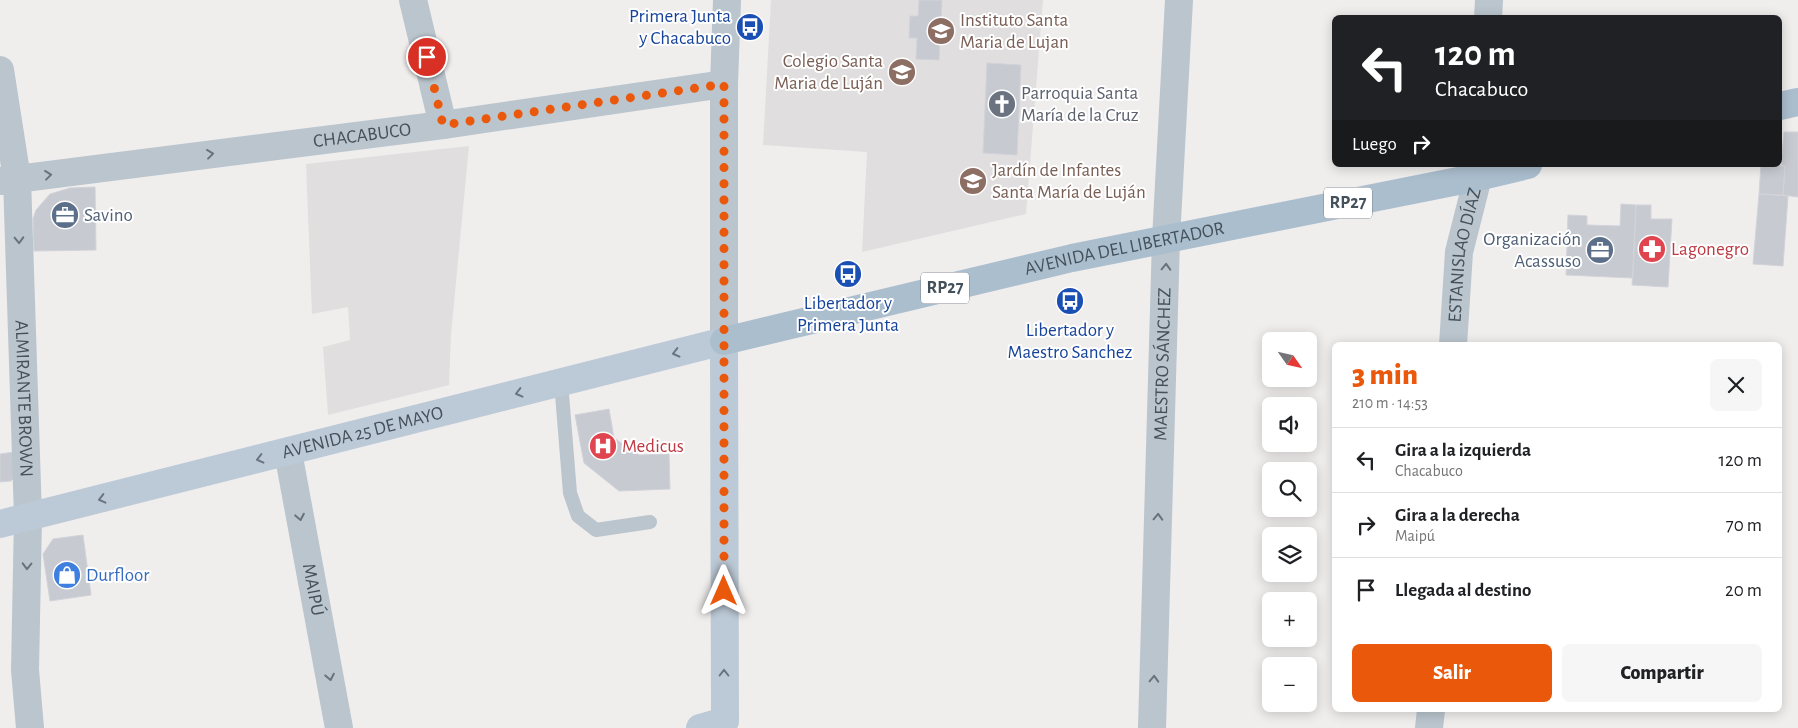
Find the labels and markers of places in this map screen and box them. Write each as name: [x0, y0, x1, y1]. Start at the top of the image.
place label: Primera Junta y Chacabuco: [629, 7, 731, 48]
place label: Instituto Santa Maria de Lujan: [960, 11, 1069, 52]
bus stop icon: Primera Junta y Chacabuco: [735, 12, 765, 42]
school or university icon: Instituto Santa Maria de Lujan: [926, 16, 956, 46]
pin: [406, 36, 448, 78]
place label: Colegio Santa Maria de Luján: [774, 52, 883, 93]
school or university icon: Colegio Santa Maria de Luján: [887, 57, 917, 87]
place label: Parroquia Santa María de la Cruz: [1021, 84, 1139, 125]
church icon: Parroquia Santa María de la Cruz: [987, 89, 1017, 119]
place label: Jardín de Infantes Santa María de Luján: [992, 161, 1146, 202]
school or university icon: Jardín de Infantes Santa María de Luján: [958, 166, 988, 196]
office icon: Savino: [50, 200, 80, 230]
place label: Savino: [84, 206, 133, 225]
place label: Organización Acassuso: [1483, 230, 1581, 271]
pharmacy icon: Lagonegro: [1637, 234, 1667, 264]
office icon: Organización Acassuso: [1585, 235, 1615, 265]
place label: Lagonegro: [1671, 240, 1749, 259]
bus stop icon: Libertador y Primera Junta: [833, 259, 863, 289]
bus stop icon: Libertador y Maestro Sanchez: [1055, 286, 1085, 316]
place label: Libertador y Primera Junta: [797, 294, 899, 335]
place label: Libertador y Maestro Sanchez: [1008, 321, 1133, 362]
hospital icon: Medicus: [588, 431, 618, 461]
place label: Medicus: [622, 437, 684, 456]
shop icon: Durfloor: [52, 560, 82, 590]
place label: Durfloor: [86, 566, 149, 585]

